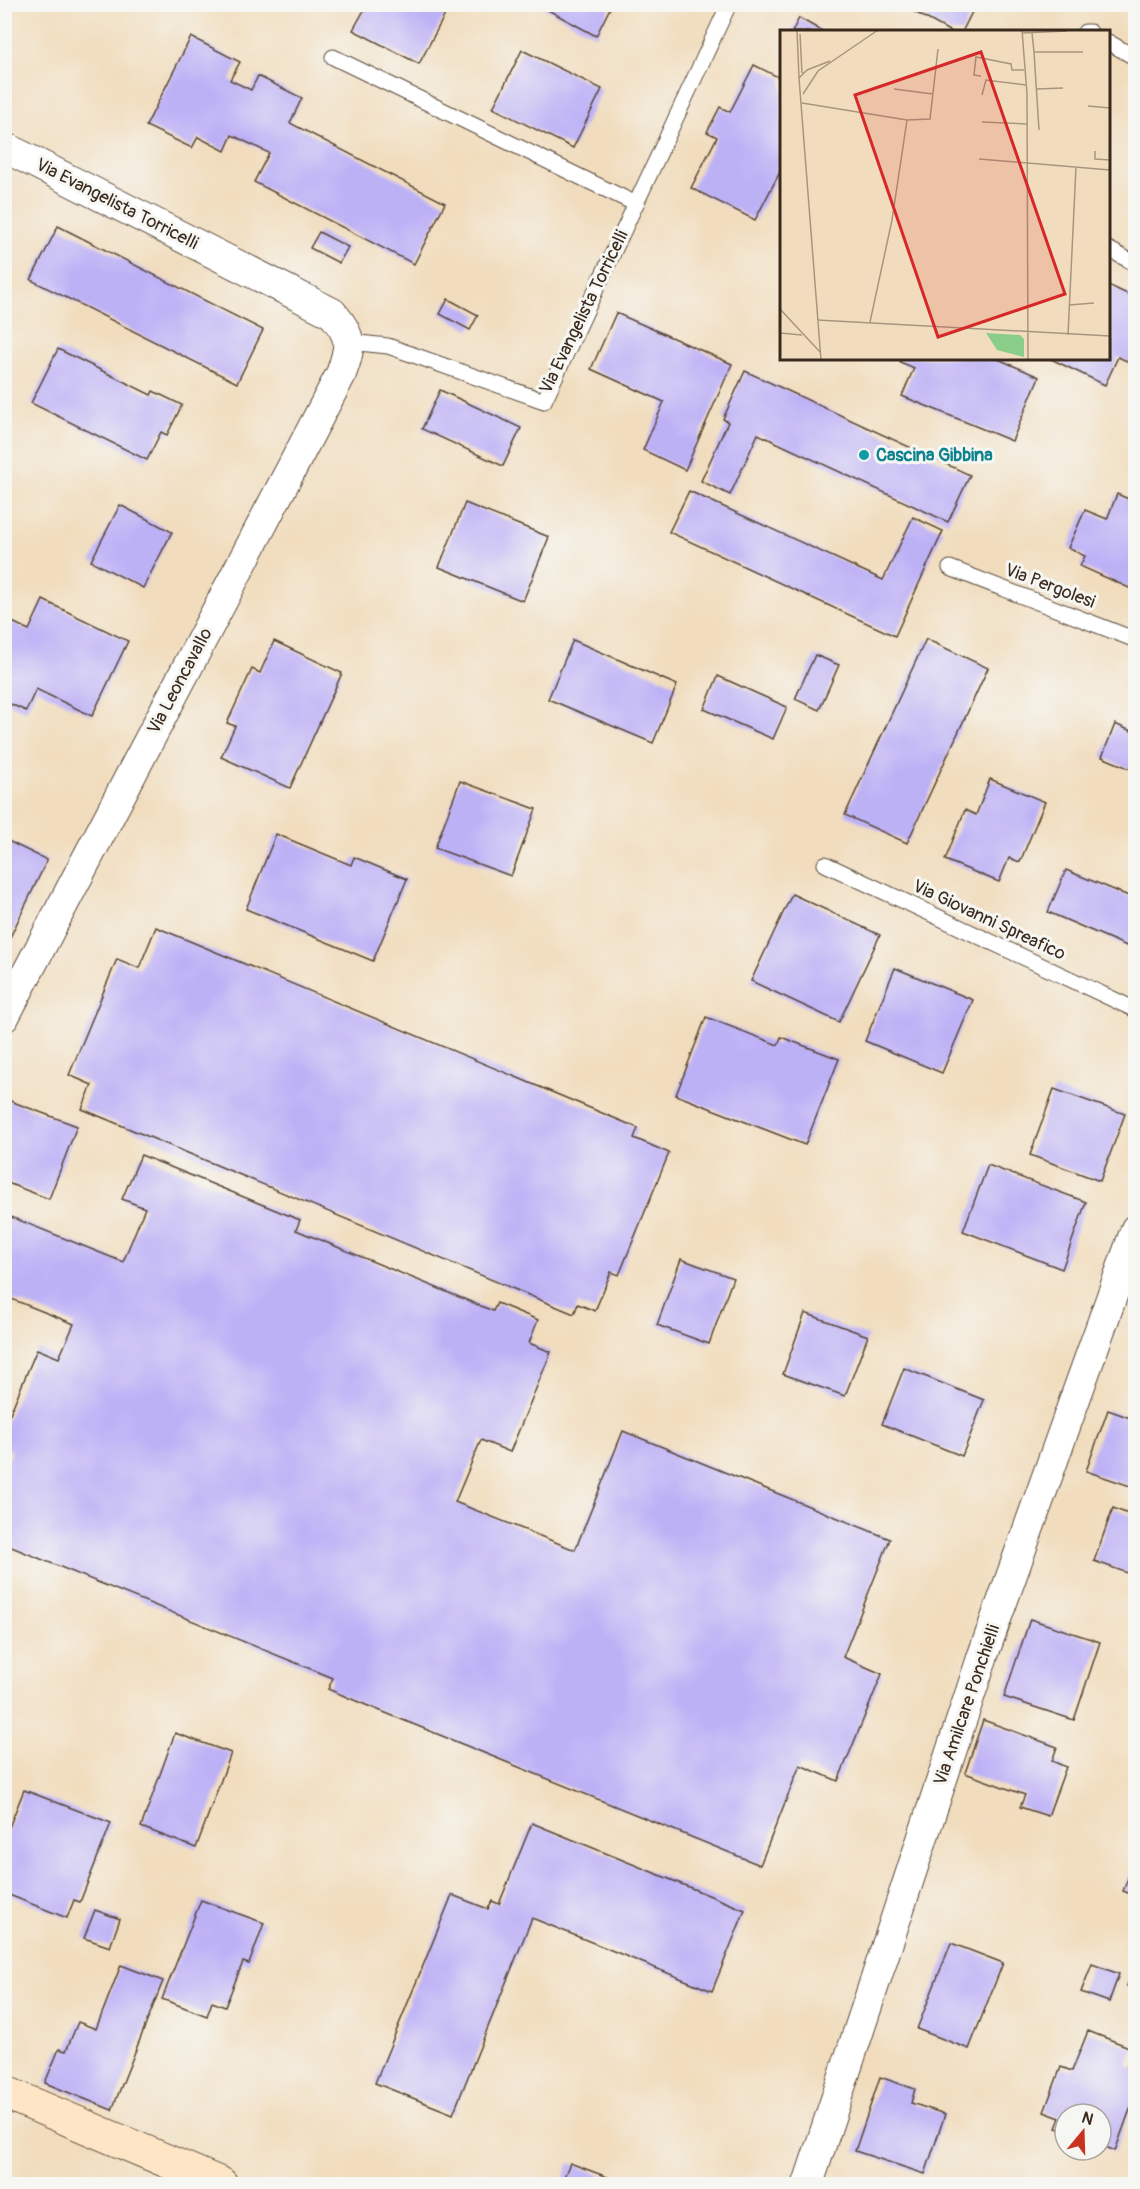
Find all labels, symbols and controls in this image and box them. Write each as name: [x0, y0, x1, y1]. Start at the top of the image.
inset map: [780, 30, 1110, 360]
street label: Via Evangelista Torricelli: [32, 153, 202, 255]
street label: Via Evangelista Torricelli: [534, 226, 634, 398]
place label: Cascina Gibbina: [876, 444, 993, 467]
marker: Cascina Gibbina: [857, 448, 871, 462]
street label: Via Pergolesi: [1002, 558, 1098, 614]
street label: Via Leoncavallo: [142, 624, 218, 738]
street label: Via Giovanni Spreafico: [909, 874, 1069, 966]
street label: Via Amilcare Ponchielli: [929, 1622, 1005, 1788]
north arrow: [1053, 2102, 1113, 2162]
text: N: [1079, 2108, 1096, 2130]

